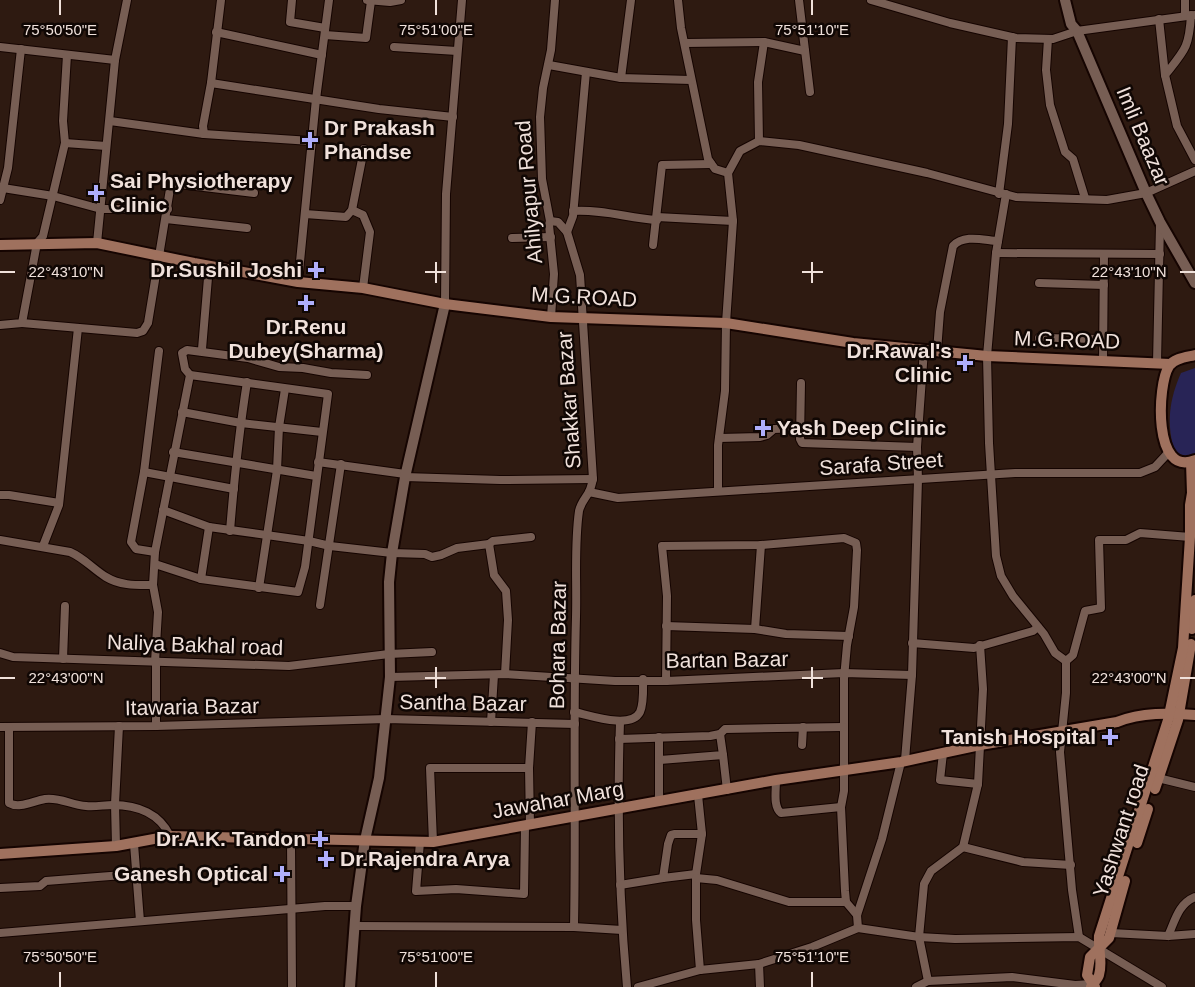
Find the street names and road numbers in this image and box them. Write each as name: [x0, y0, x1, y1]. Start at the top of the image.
street label: Imli Baazar: [1112, 83, 1175, 189]
street label: Ahilyapur Road: [511, 120, 546, 265]
street label: M.G.ROAD: [530, 282, 638, 311]
street label: M.G.ROAD: [1014, 326, 1120, 353]
street label: Shakkar Bazar: [552, 331, 585, 470]
street label: Sarafa Street: [818, 448, 944, 479]
street label: Bohara Bazar: [545, 581, 570, 709]
street label: Naliya Bakhal road: [107, 630, 283, 659]
street label: Bartan Bazar: [666, 647, 788, 672]
street label: Santha Bazar: [399, 690, 527, 715]
street label: Itawaria Bazar: [125, 694, 259, 719]
street label: Yashwant road: [1088, 761, 1153, 900]
street label: Jawahar Marg: [490, 777, 625, 822]

